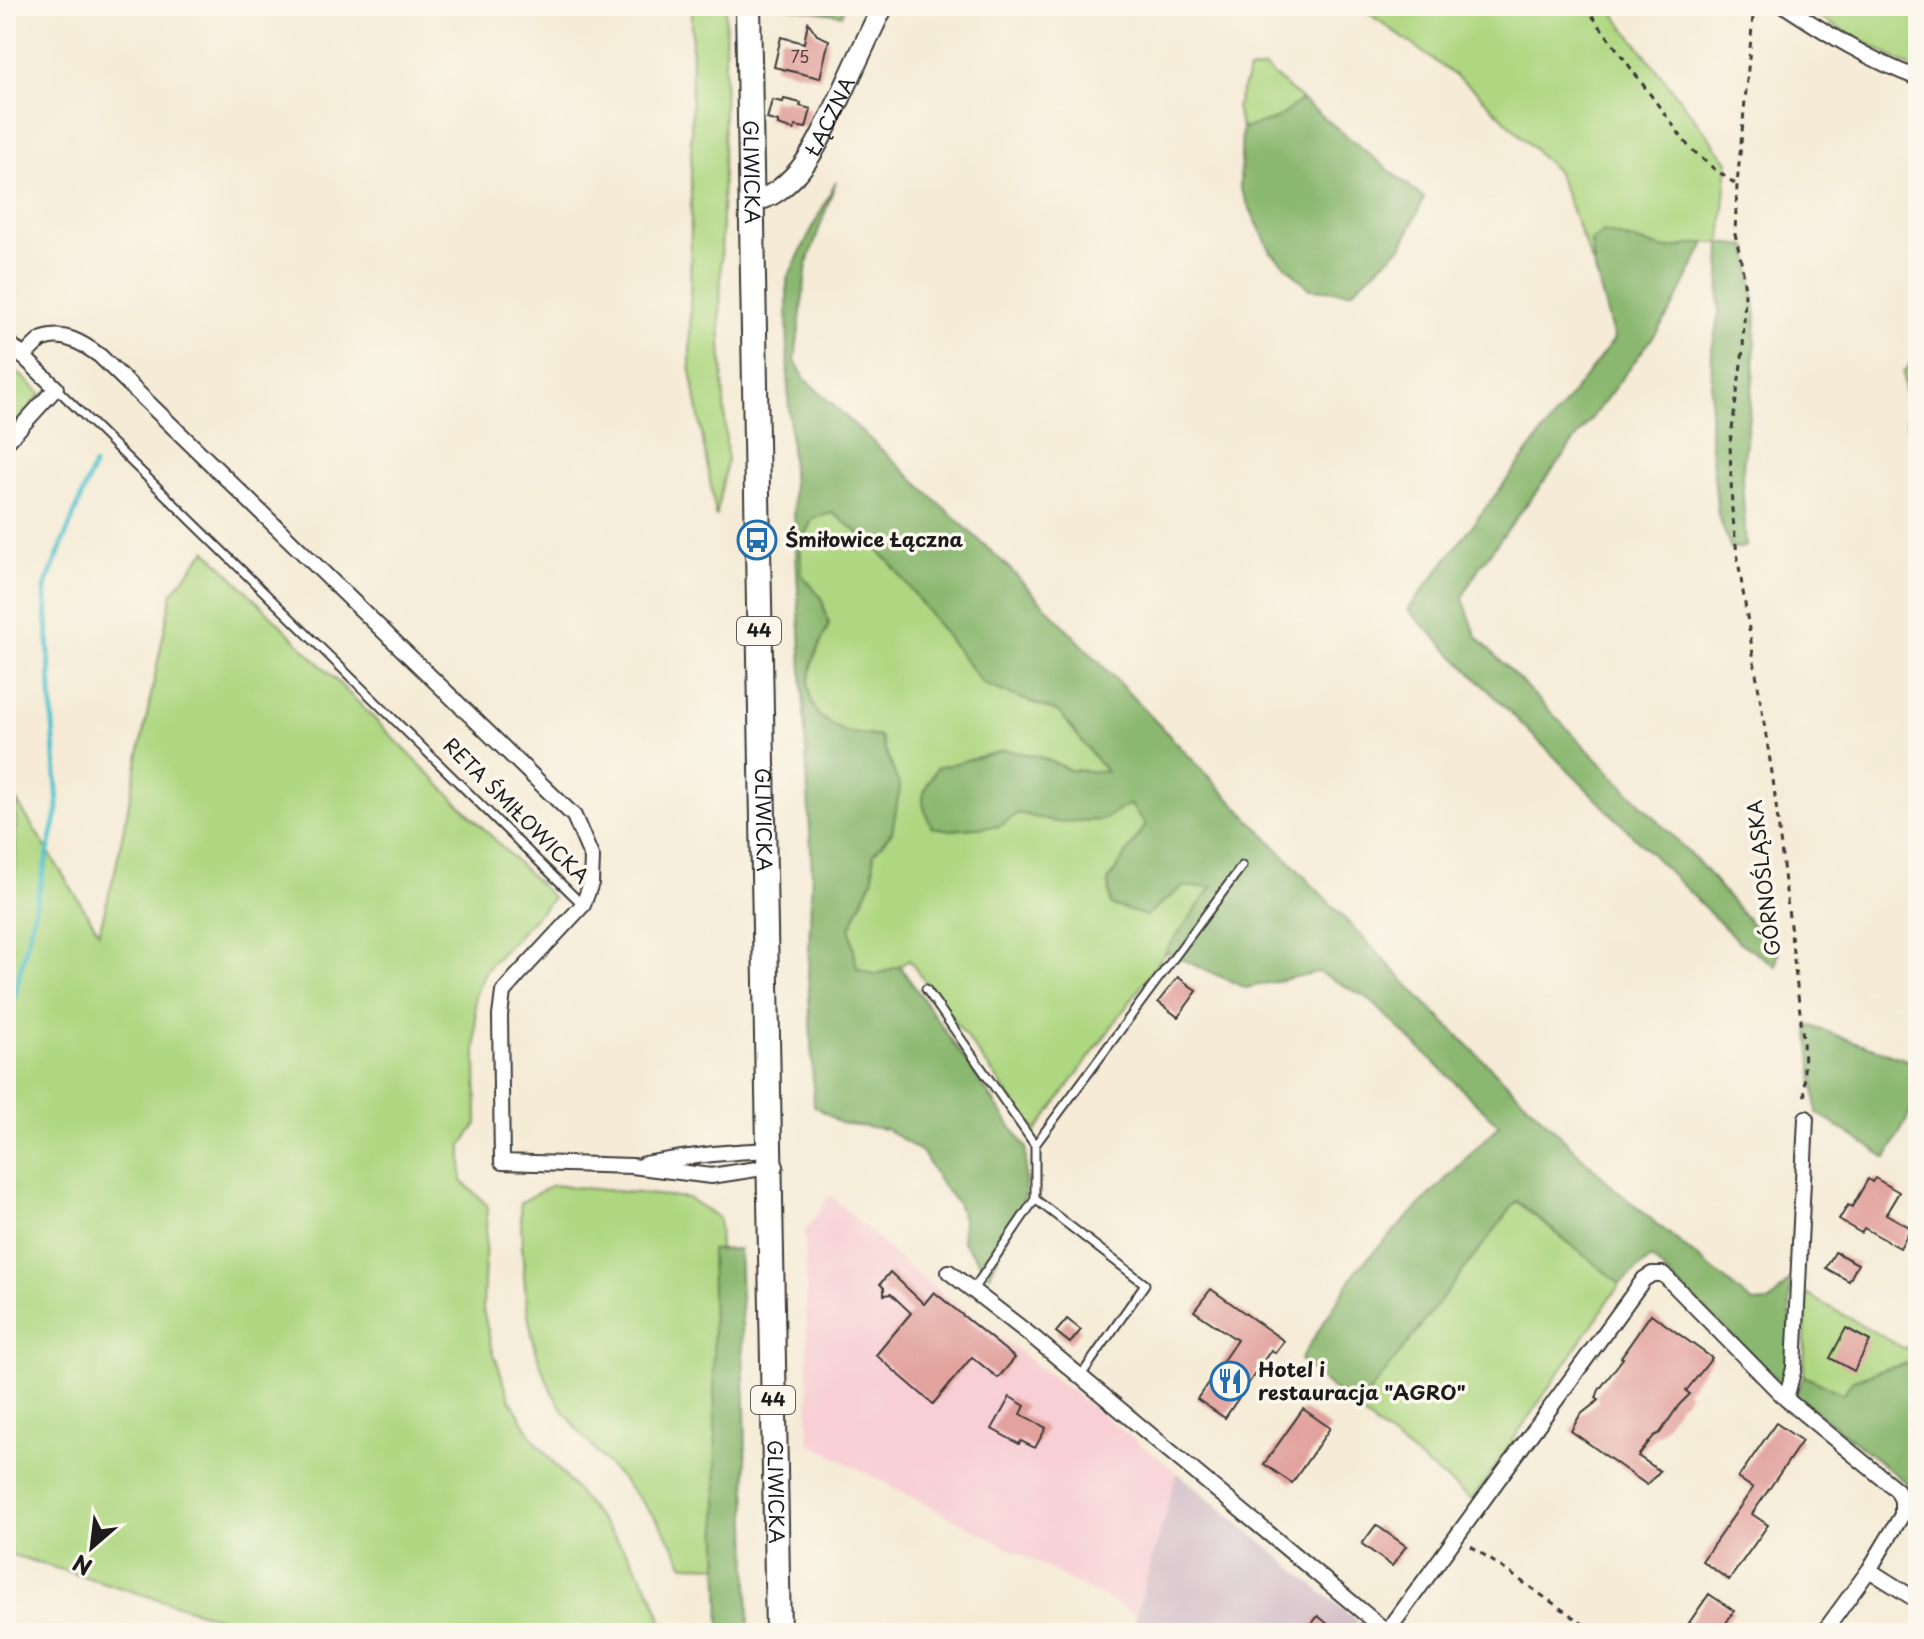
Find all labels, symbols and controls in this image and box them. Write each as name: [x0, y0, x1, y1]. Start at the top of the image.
house number: 75: [791, 44, 809, 68]
street label: ŁĄCZNA: [797, 72, 862, 162]
street label: GLIWICKA: [736, 120, 768, 224]
bus stop icon: Śmiłowice Łączna: [736, 519, 778, 561]
place label: Śmiłowice Łączna: [785, 524, 964, 554]
road number: 44: [737, 617, 781, 645]
street label: RETA ŚMIŁOWICKA: [437, 731, 596, 890]
street label: GLIWICKA: [748, 768, 780, 872]
street label: GÓRNOŚLĄSKA: [1739, 798, 1787, 958]
place label: Hotel i restauracja "AGRO": [1258, 1354, 1466, 1407]
restaurant icon: Hotel i restauracja "AGRO": [1209, 1360, 1251, 1402]
road number: 44: [751, 1386, 795, 1414]
street label: GLIWICKA: [760, 1440, 792, 1544]
north arrow: [52, 1507, 132, 1587]
text: N: [66, 1547, 97, 1585]

